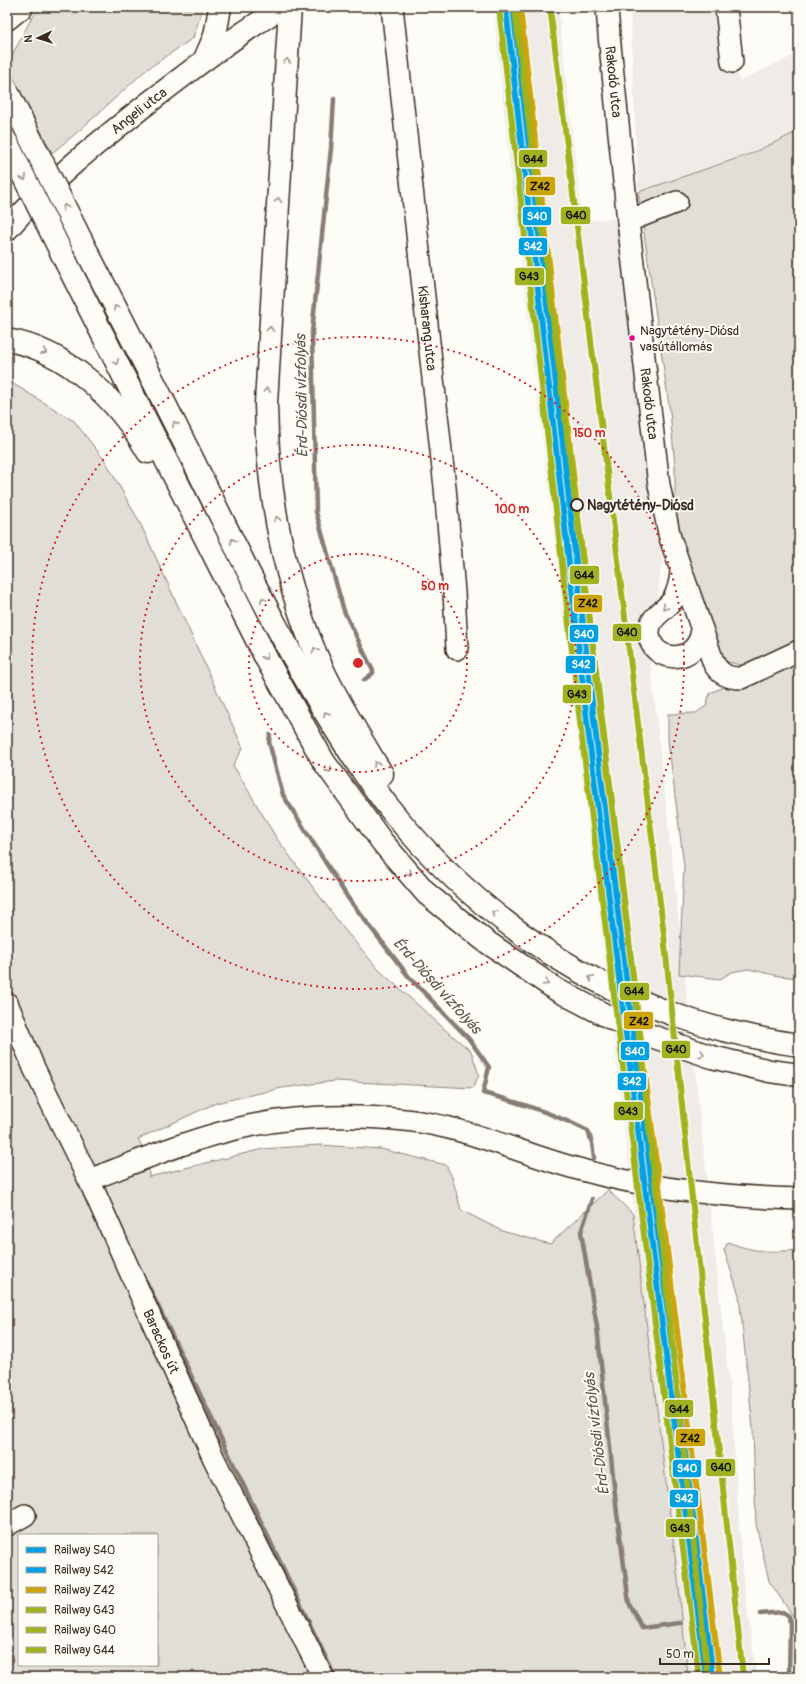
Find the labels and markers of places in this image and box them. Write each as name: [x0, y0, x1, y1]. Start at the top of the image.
place label: Nagytétény-Diósd vasútállomás: [639, 323, 739, 355]
marker: Nagytétény-Diósd vasútállomás: [627, 333, 637, 343]
place label: Nagytétény-Diósd: [587, 497, 694, 514]
marker: Nagytétény-Diósd: [570, 498, 584, 512]
centre of rings: [351, 656, 365, 670]

